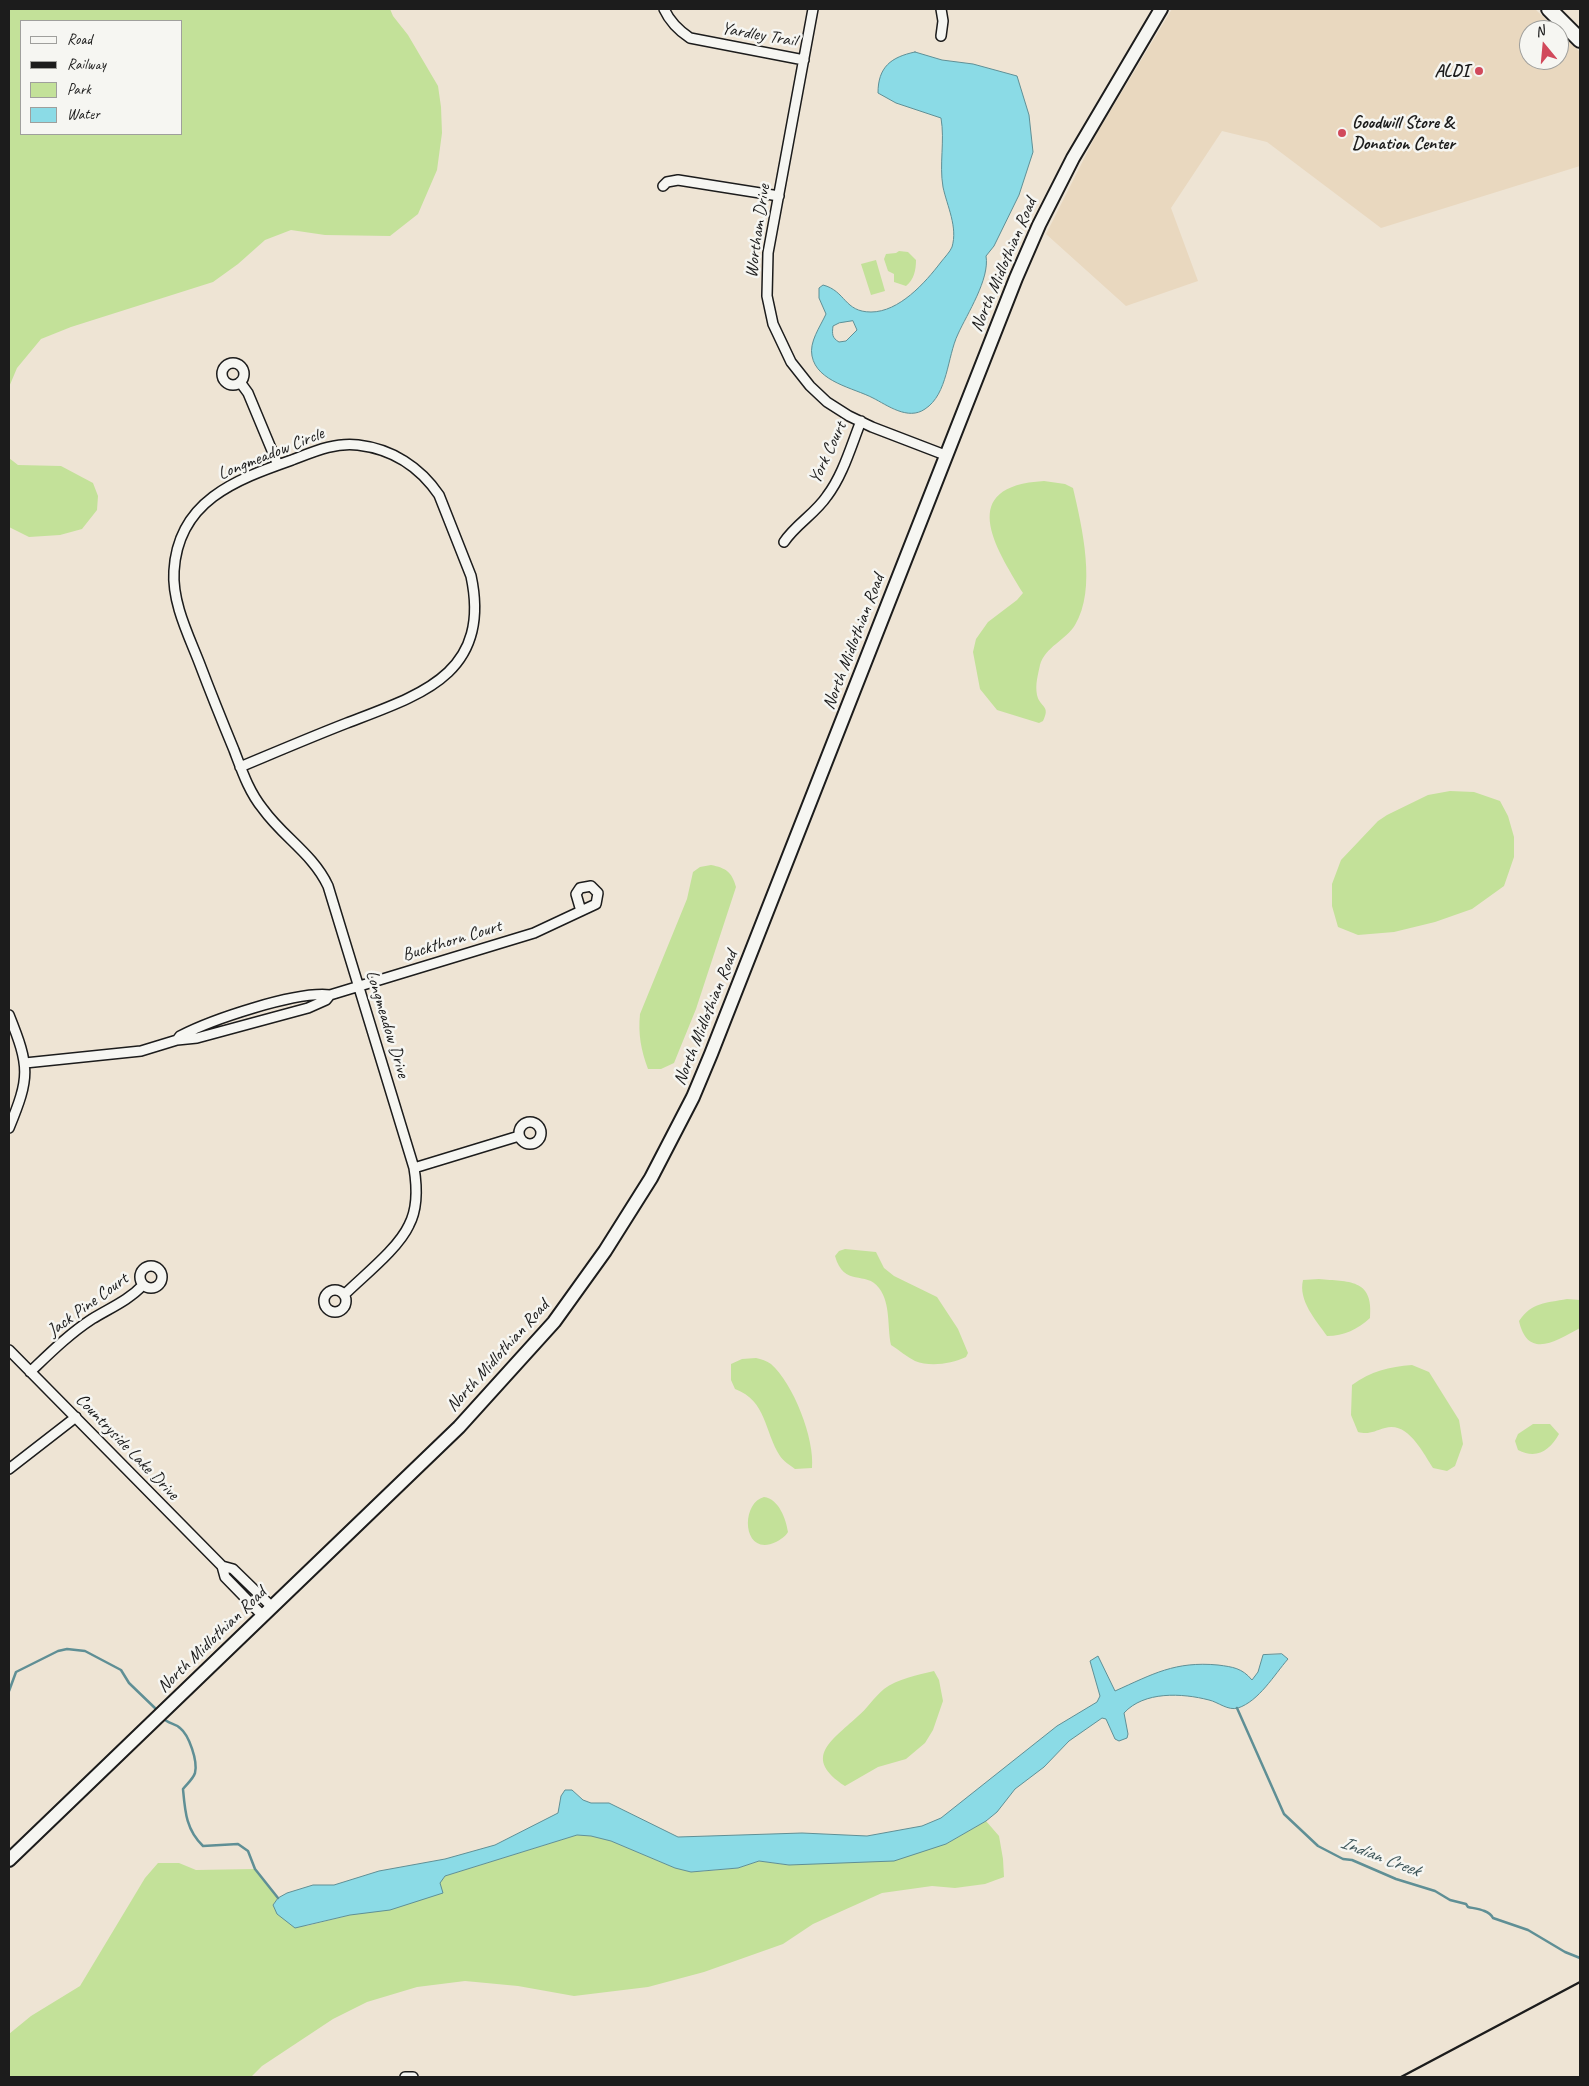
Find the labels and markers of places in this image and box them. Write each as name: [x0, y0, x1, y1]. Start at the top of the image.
place label: ALDI: [1434, 60, 1469, 82]
marker: ALDI: [1473, 65, 1485, 77]
place label: Goodwill Store & Donation Center: [1352, 112, 1455, 154]
marker: Goodwill Store & Donation Center: [1336, 127, 1348, 139]

